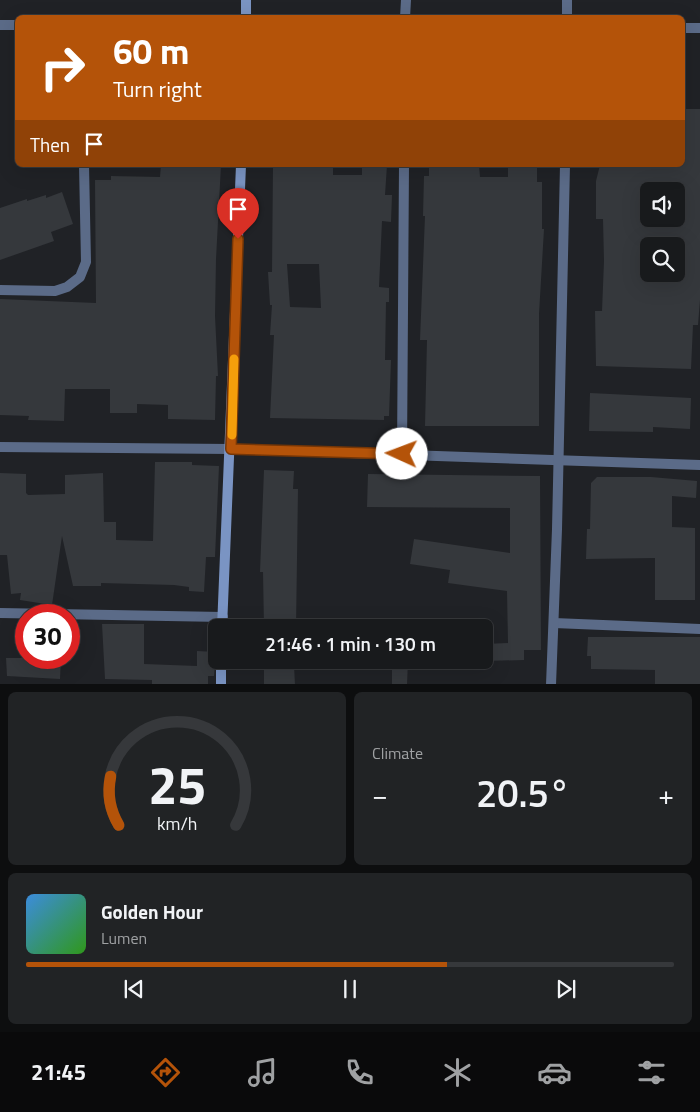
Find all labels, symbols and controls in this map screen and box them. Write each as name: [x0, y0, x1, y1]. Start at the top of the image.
text: 60 m: [113, 24, 189, 78]
icon: right: [30, 35, 95, 100]
text: Turn right: [113, 72, 202, 106]
text: Then: [30, 130, 70, 159]
icon: arrive: [80, 130, 108, 158]
map controls: [640, 182, 685, 282]
button: sound: [640, 182, 685, 227]
pin: [217, 188, 259, 239]
icon: arrive: [224, 195, 252, 223]
button: search: [640, 237, 685, 282]
position arrow: [375, 427, 427, 479]
speed limit sign: 30: [15, 604, 80, 669]
text: 21:46 · 1 min · 130 m: [265, 629, 436, 658]
text: Climate: [372, 741, 423, 765]
text: 25: [148, 745, 206, 824]
text: 20.5°: [476, 764, 570, 822]
text: −: [372, 773, 388, 816]
text: +: [658, 773, 674, 816]
text: km/h: [157, 810, 197, 837]
text: Golden Hour: [101, 897, 203, 926]
text: Lumen: [101, 926, 147, 950]
icon: previous: [120, 975, 148, 1003]
icon: pause: [336, 975, 364, 1003]
icon: next: [552, 975, 580, 1003]
text: 21:45: [31, 1055, 86, 1089]
icon: directions: [148, 1055, 183, 1090]
icon: music: [245, 1055, 280, 1090]
icon: phone: [342, 1055, 377, 1090]
icon: climate: [440, 1055, 475, 1090]
icon: car: [537, 1055, 572, 1090]
icon: filters: [634, 1055, 669, 1090]

